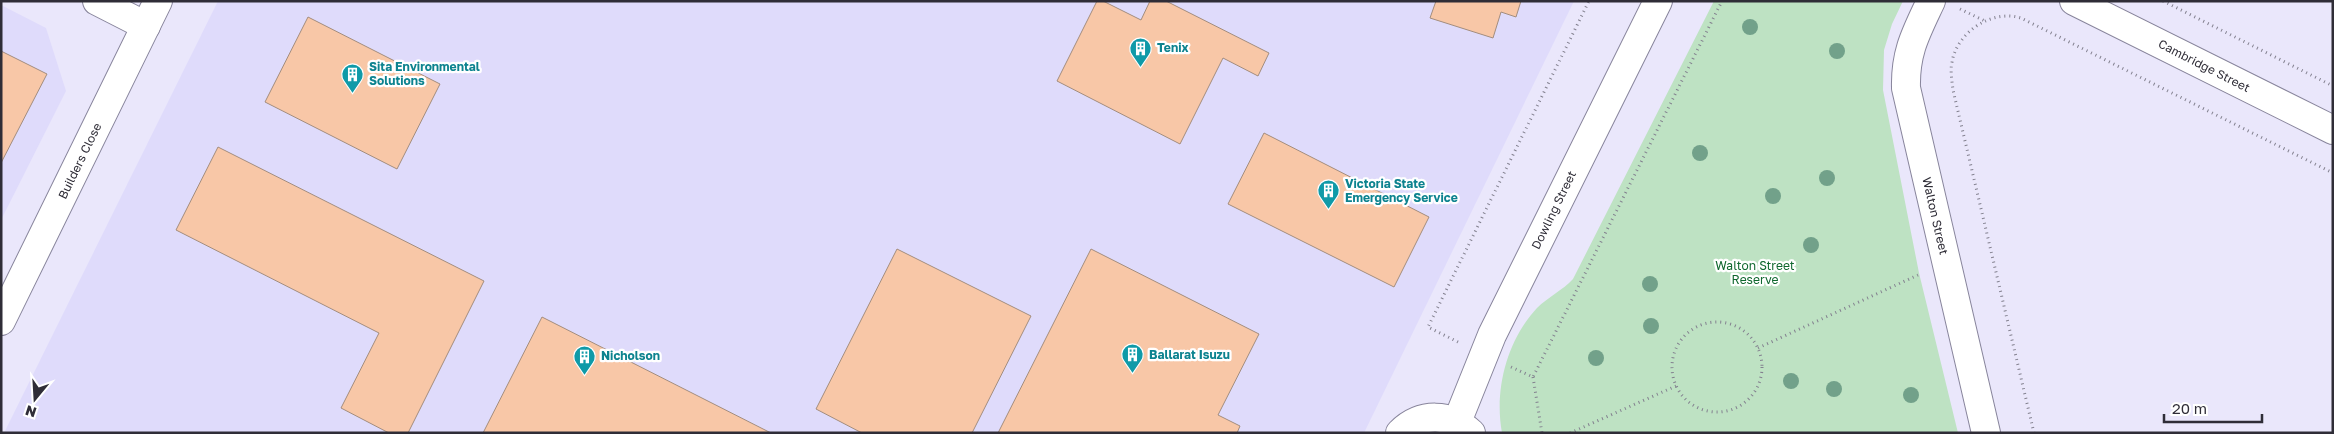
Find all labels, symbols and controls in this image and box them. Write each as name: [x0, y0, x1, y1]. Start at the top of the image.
building icon: Tenix: [1129, 36, 1153, 67]
street label: Cambridge Street: [2156, 36, 2253, 95]
place label: Tenix: [1157, 40, 1188, 55]
place label: Sita Environmental Solutions: [369, 59, 480, 88]
building icon: Sita Environmental Solutions: [341, 62, 365, 93]
street label: Builders Close: [55, 120, 105, 201]
street label: Dowling Street: [1528, 168, 1579, 252]
place label: Victoria State Emergency Service: [1345, 176, 1458, 205]
street label: Walton Street: [1919, 176, 1952, 256]
building icon: Victoria State Emergency Service: [1317, 179, 1341, 210]
park label: Walton Street Reserve: [1715, 258, 1795, 287]
building icon: Ballarat Isuzu: [1121, 343, 1145, 374]
building icon: Nicholson: [573, 344, 597, 375]
place label: Ballarat Isuzu: [1149, 347, 1230, 362]
place label: Nicholson: [601, 348, 660, 363]
north arrow: [10, 374, 60, 424]
scale bar: [2164, 392, 2262, 424]
text: 20 m: [2172, 399, 2207, 417]
text: N: [23, 402, 39, 422]

